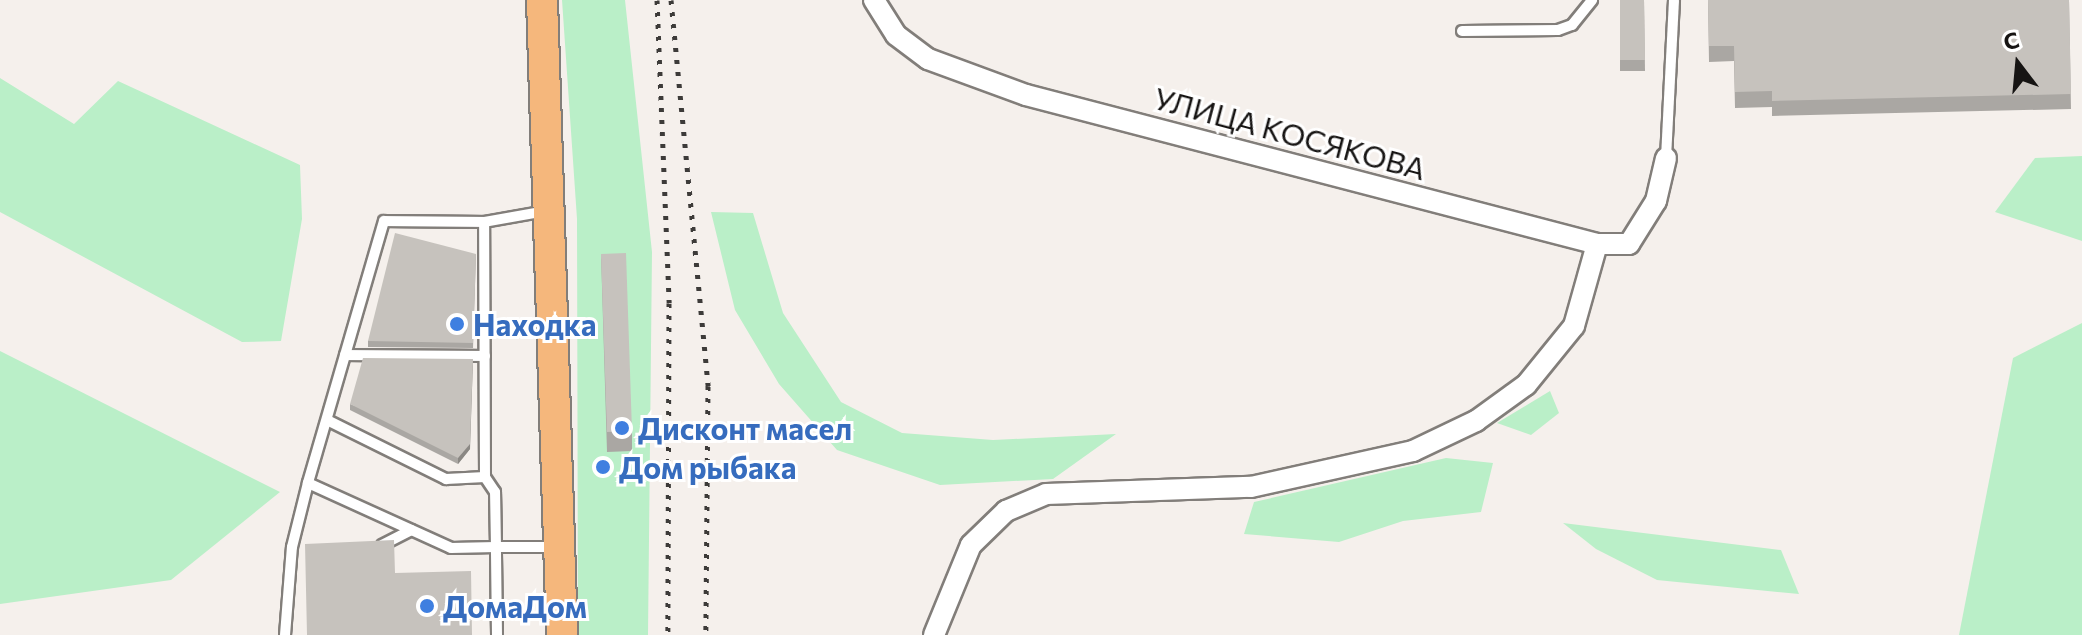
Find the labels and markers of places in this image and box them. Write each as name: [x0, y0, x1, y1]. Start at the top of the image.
place label: Находка: [473, 306, 596, 342]
marker: Находка: [448, 315, 466, 333]
place label: Дисконт масел: [638, 410, 852, 446]
marker: Дисконт масел: [613, 419, 631, 437]
place label: Дом рыбака: [619, 449, 797, 485]
marker: Дом рыбака: [594, 458, 612, 476]
place label: ДомаДом: [443, 588, 587, 624]
marker: ДомаДом: [418, 597, 436, 615]

